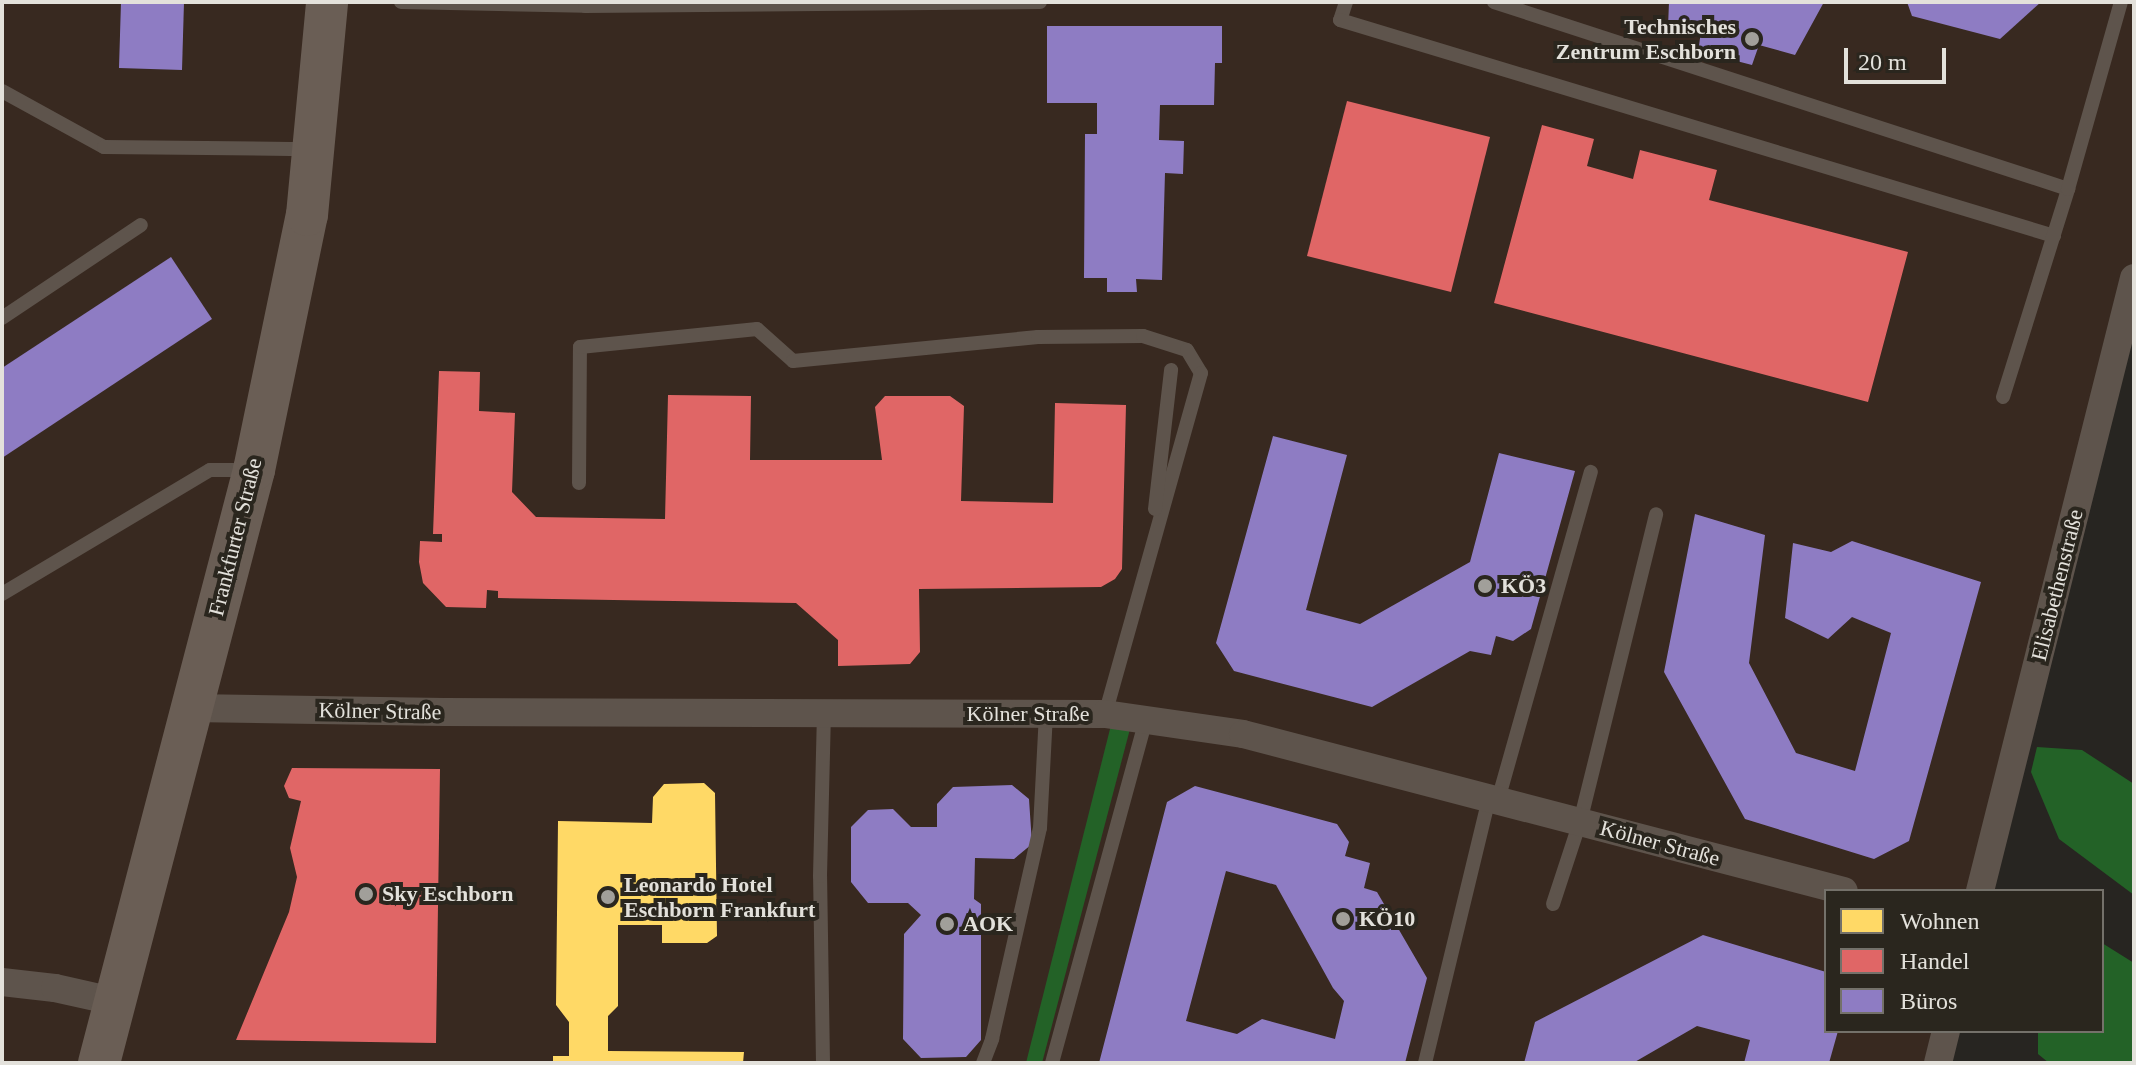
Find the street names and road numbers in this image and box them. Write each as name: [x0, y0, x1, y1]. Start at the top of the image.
street label: Frankfurter Straße: [203, 455, 267, 619]
street label: Elisabethenstraße: [2025, 507, 2089, 663]
street label: Kölner Straße: [318, 697, 442, 725]
street label: Kölner Straße: [967, 701, 1089, 727]
street label: Kölner Straße: [1597, 814, 1723, 872]

